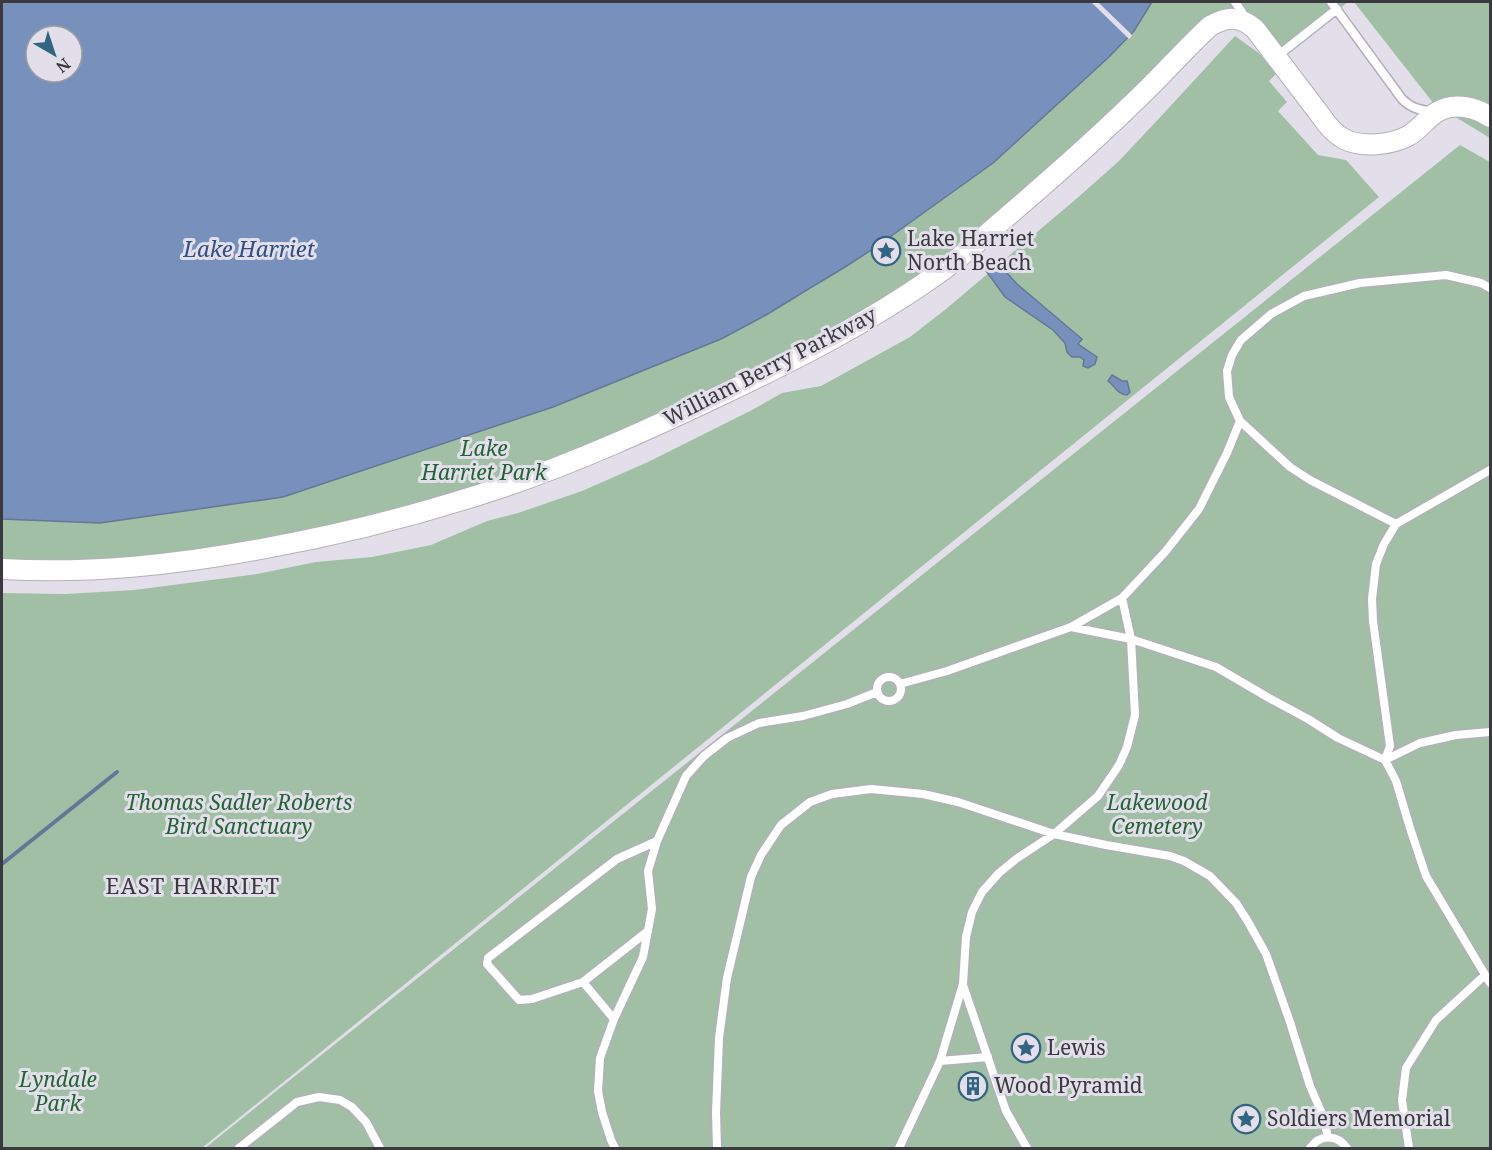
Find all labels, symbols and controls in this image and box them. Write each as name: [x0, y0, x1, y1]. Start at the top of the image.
north arrow: [24, 24, 84, 84]
text: N: [51, 53, 75, 78]
place label: Lake Harriet North Beach: [907, 224, 1034, 276]
water label: Lake Harriet: [182, 233, 316, 263]
place icon: Lake Harriet North Beach: [870, 235, 902, 267]
street label: William Berry Parkway: [658, 300, 881, 432]
park label: Lake Harriet Park: [420, 434, 548, 486]
park label: Thomas Sadler Roberts Bird Sanctuary: [126, 788, 353, 840]
park label: Lakewood Cemetery: [1106, 788, 1208, 840]
district label: EAST HARRIET: [105, 870, 281, 900]
place icon: Lewis: [1010, 1032, 1042, 1064]
place label: Lewis: [1047, 1033, 1106, 1061]
park label: Lyndale Park: [18, 1065, 97, 1117]
building icon: Wood Pyramid: [957, 1070, 989, 1102]
place label: Wood Pyramid: [994, 1071, 1143, 1099]
place icon: Soldiers Memorial: [1230, 1103, 1262, 1135]
place label: Soldiers Memorial: [1267, 1104, 1451, 1132]

